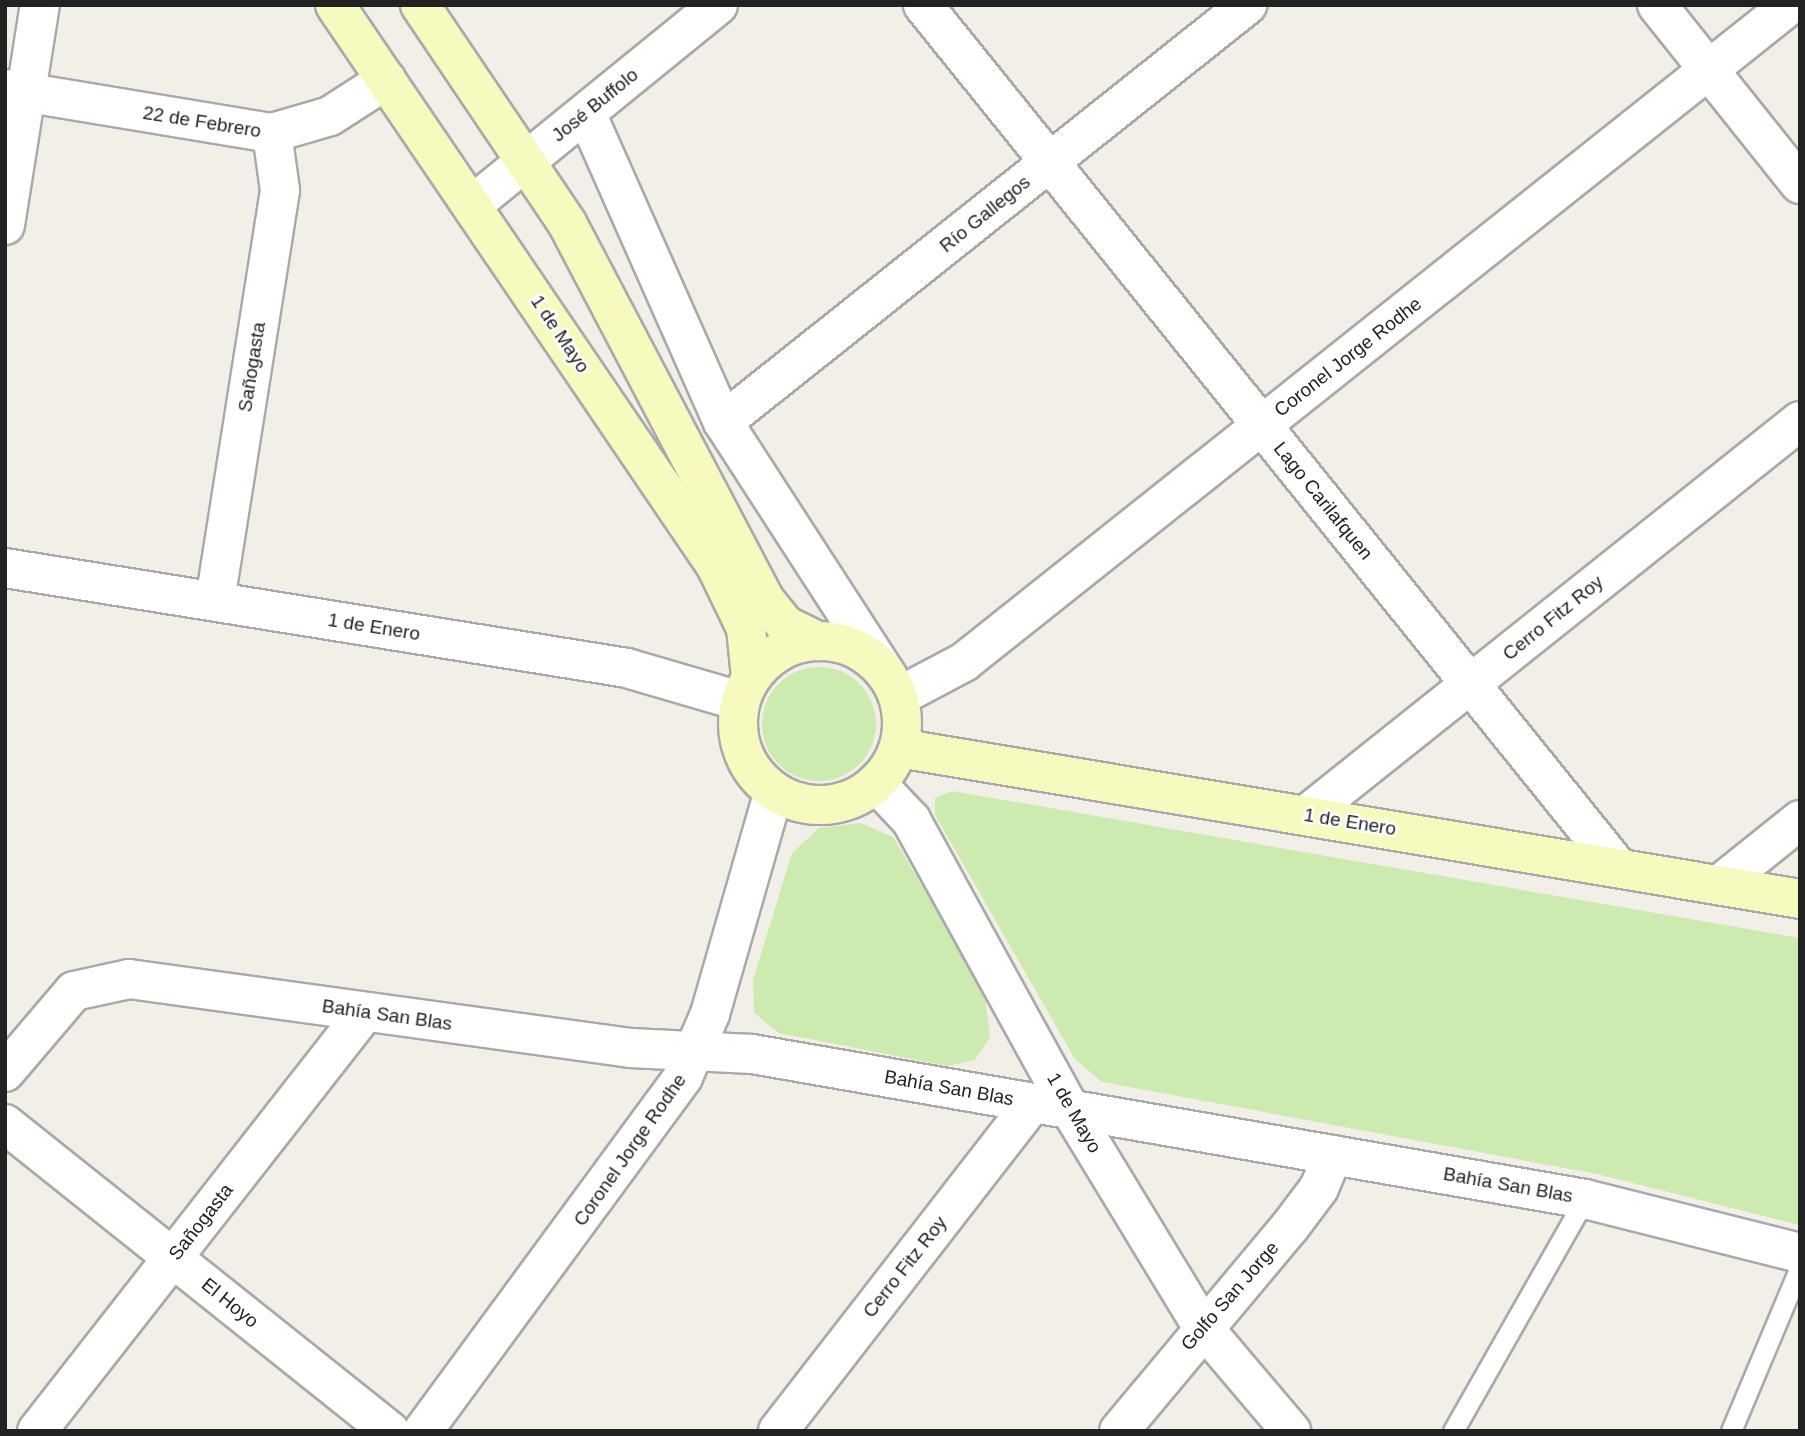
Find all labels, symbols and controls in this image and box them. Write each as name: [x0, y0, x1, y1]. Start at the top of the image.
street label: José Buffolo: [547, 63, 643, 147]
street label: 22 de Febrero: [141, 101, 263, 143]
street label: Río Gallegos: [935, 171, 1035, 257]
street label: 1 de Mayo: [526, 291, 594, 377]
street label: Coronel Jorge Rodhe: [1270, 292, 1426, 422]
street label: Sañogasta: [234, 320, 270, 414]
street label: Lago Carilafquen: [1269, 438, 1377, 564]
street label: Cerro Fitz Roy: [1498, 571, 1608, 665]
street label: 1 de Enero: [326, 608, 422, 646]
street label: 1 de Enero: [1302, 803, 1398, 841]
street label: Bahía San Blas: [321, 995, 453, 1035]
street label: Bahía San Blas: [883, 1065, 1015, 1111]
street label: Coronel Jorge Rodhe: [569, 1069, 691, 1231]
street label: 1 de Mayo: [1042, 1069, 1106, 1157]
street label: Bahía San Blas: [1442, 1162, 1574, 1208]
street label: Sañogasta: [164, 1179, 238, 1265]
street label: Cerro Fitz Roy: [858, 1212, 952, 1322]
street label: Golfo San Jorge: [1176, 1237, 1284, 1355]
street label: El Hoyo: [197, 1273, 263, 1333]

